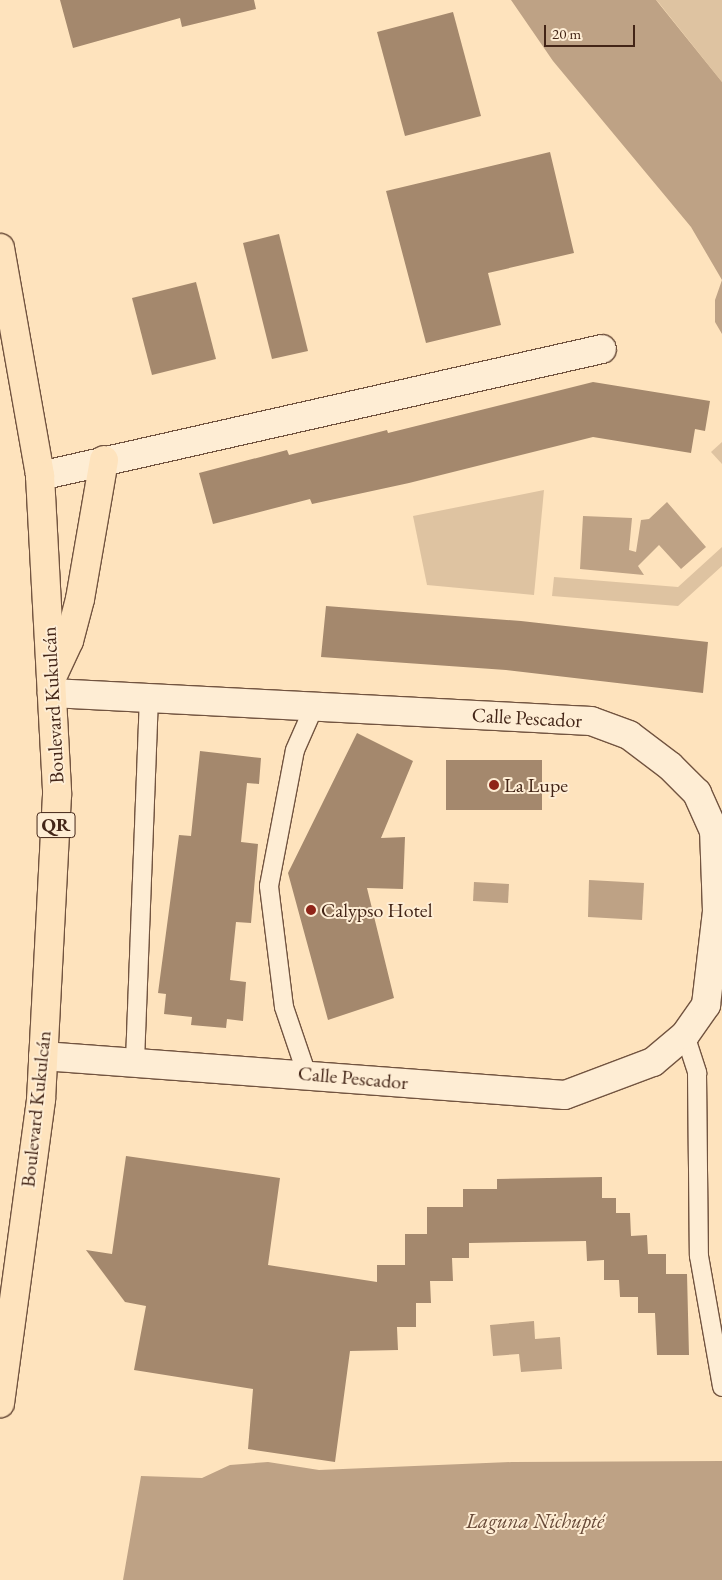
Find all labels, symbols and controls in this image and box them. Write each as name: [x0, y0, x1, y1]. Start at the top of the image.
scale bar: [547, 15, 638, 47]
text: 20 m: [552, 24, 581, 43]
street label: Boulevard Kukulcán: [37, 626, 69, 784]
street label: Calle Pescador: [471, 703, 583, 733]
place label: La Lupe: [504, 773, 568, 797]
marker: La Lupe: [488, 779, 500, 791]
road number: QR: [36, 808, 76, 842]
place label: Calypso Hotel: [321, 898, 432, 922]
marker: Calypso Hotel: [305, 904, 317, 916]
street label: Boulevard Kukulcán: [16, 1030, 56, 1188]
street label: Calle Pescador: [297, 1061, 409, 1095]
water label: Laguna Nichupté: [466, 1508, 604, 1534]

